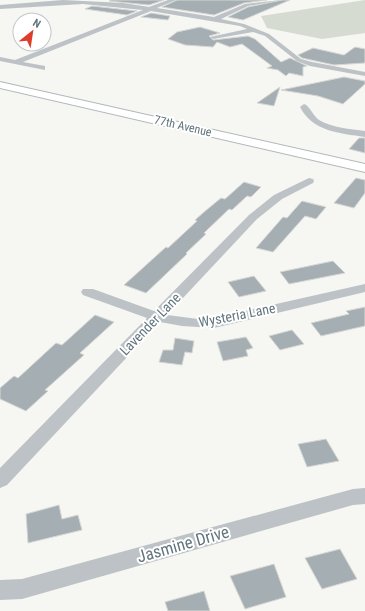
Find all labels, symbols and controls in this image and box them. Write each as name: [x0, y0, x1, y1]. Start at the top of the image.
north arrow: [12, 12, 52, 52]
text: N: [31, 16, 43, 31]
street label: 77th Avenue: [153, 113, 213, 139]
street label: Lavender Lane: [116, 289, 184, 358]
street label: Wysteria Lane: [197, 300, 277, 330]
street label: Jasmine Drive: [135, 521, 231, 567]

